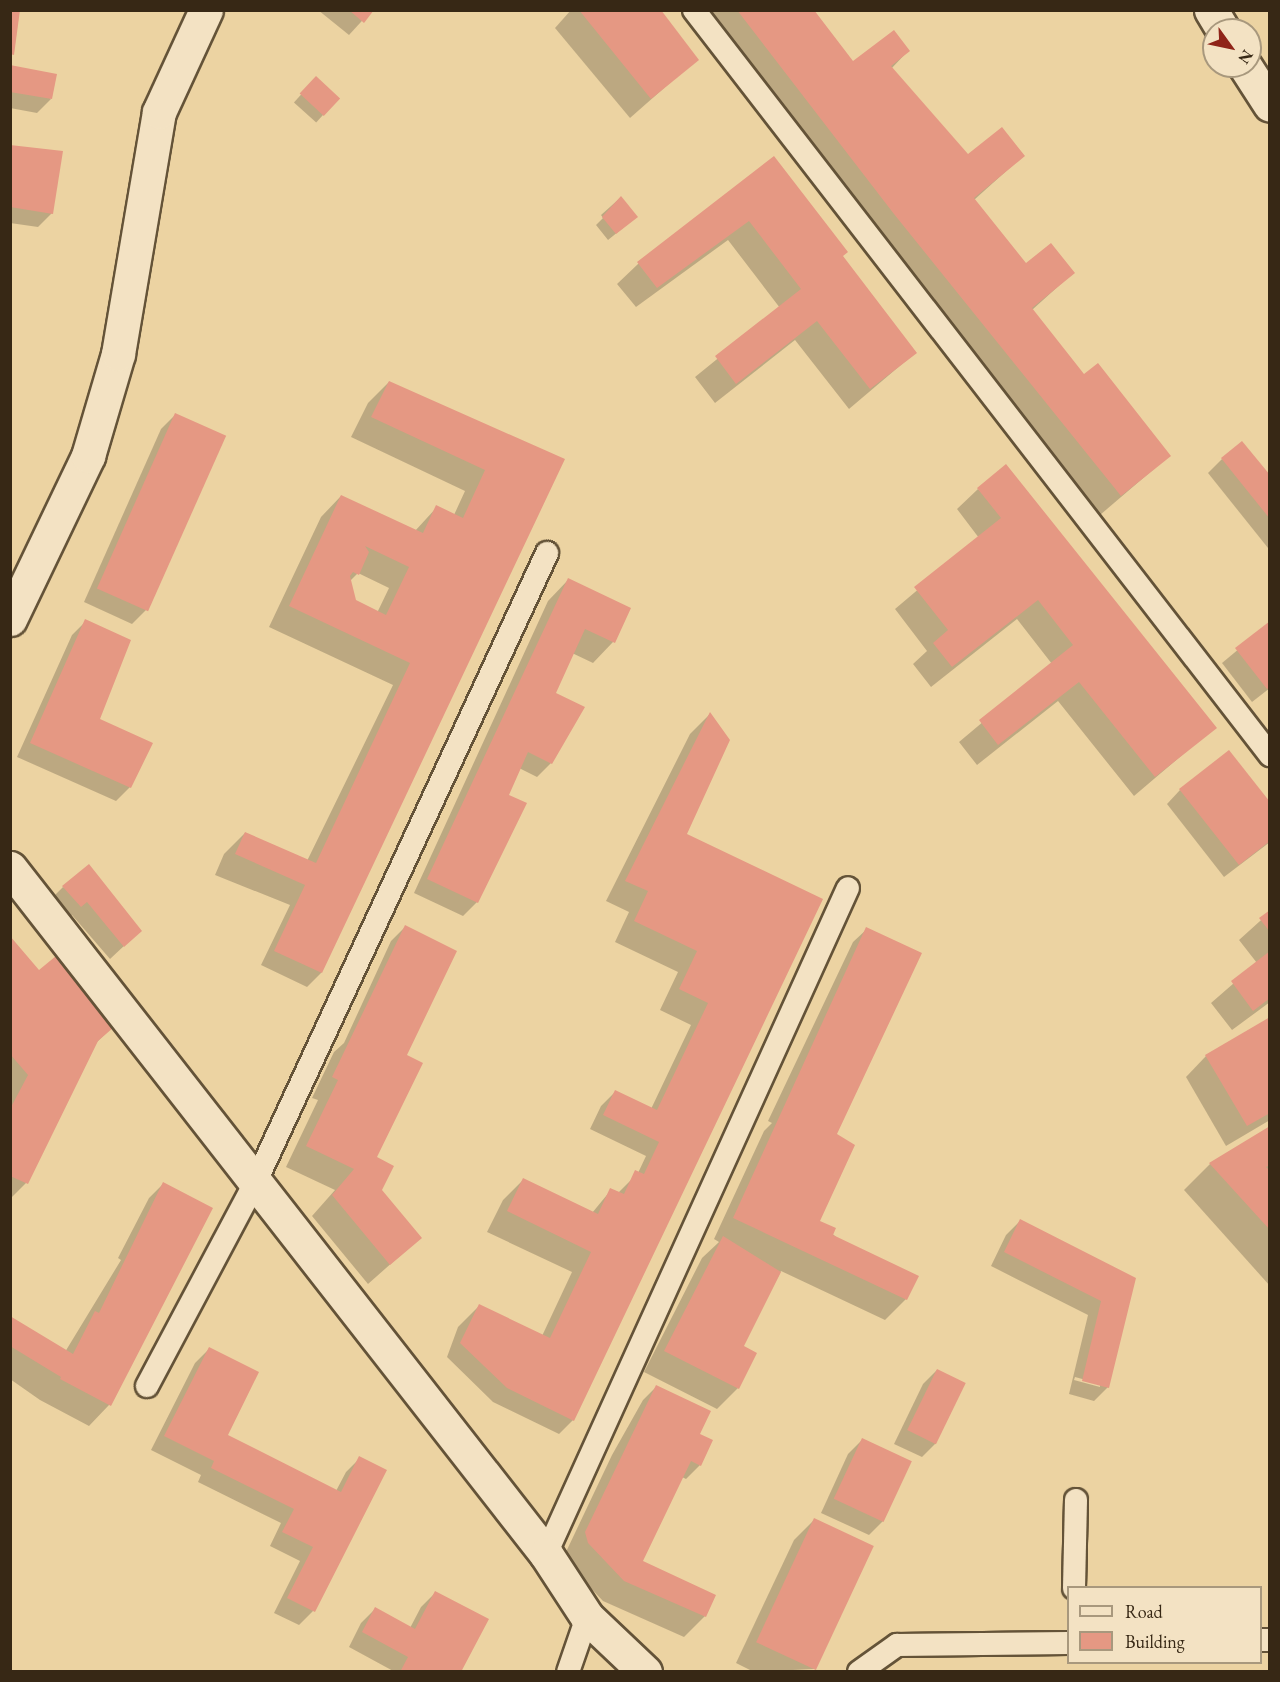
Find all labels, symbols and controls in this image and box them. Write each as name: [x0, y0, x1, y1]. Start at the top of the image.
north arrow: [1202, 18, 1262, 78]
text: N: [1234, 46, 1258, 68]
legend: [1067, 1586, 1262, 1664]
text: Road: [1125, 1600, 1163, 1623]
text: Building: [1125, 1630, 1185, 1653]

